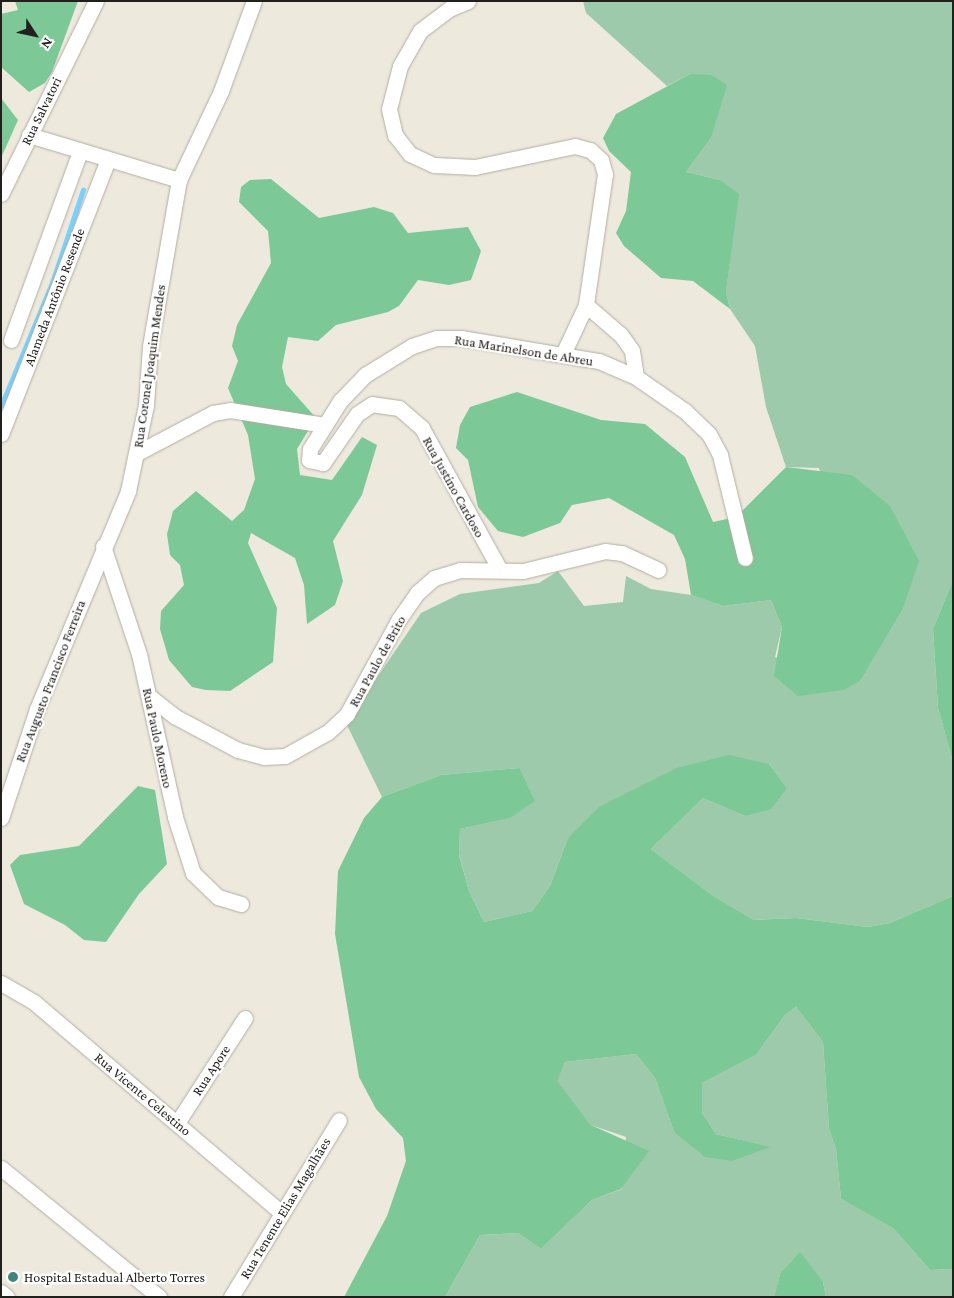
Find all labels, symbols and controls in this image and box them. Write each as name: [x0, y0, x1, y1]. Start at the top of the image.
north arrow: [10, 10, 60, 60]
text: N: [38, 35, 57, 52]
street label: Rua Salvatori: [17, 74, 65, 148]
street label: Alameda Antônio Resende: [20, 226, 88, 368]
street label: Rua Coronel Joaquim Mendes: [129, 283, 169, 449]
street label: Rua Marinelson de Abreu: [453, 331, 595, 369]
street label: Rua Justino Cardoso: [419, 434, 489, 540]
street label: Rua Augusto Francisco Ferreira: [11, 598, 89, 764]
street label: Rua Paulo de Brito: [345, 612, 409, 710]
street label: Rua Paulo Moreno: [139, 686, 177, 790]
street label: Rua Apore: [188, 1041, 234, 1099]
street label: Rua Vicente Celestino: [91, 1049, 195, 1139]
street label: Rua Tenente Elias Magalhães: [236, 1134, 334, 1282]
place label: Hospital Estadual Alberto Torres: [24, 1269, 205, 1285]
marker: Hospital Estadual Alberto Torres: [6, 1270, 20, 1284]

